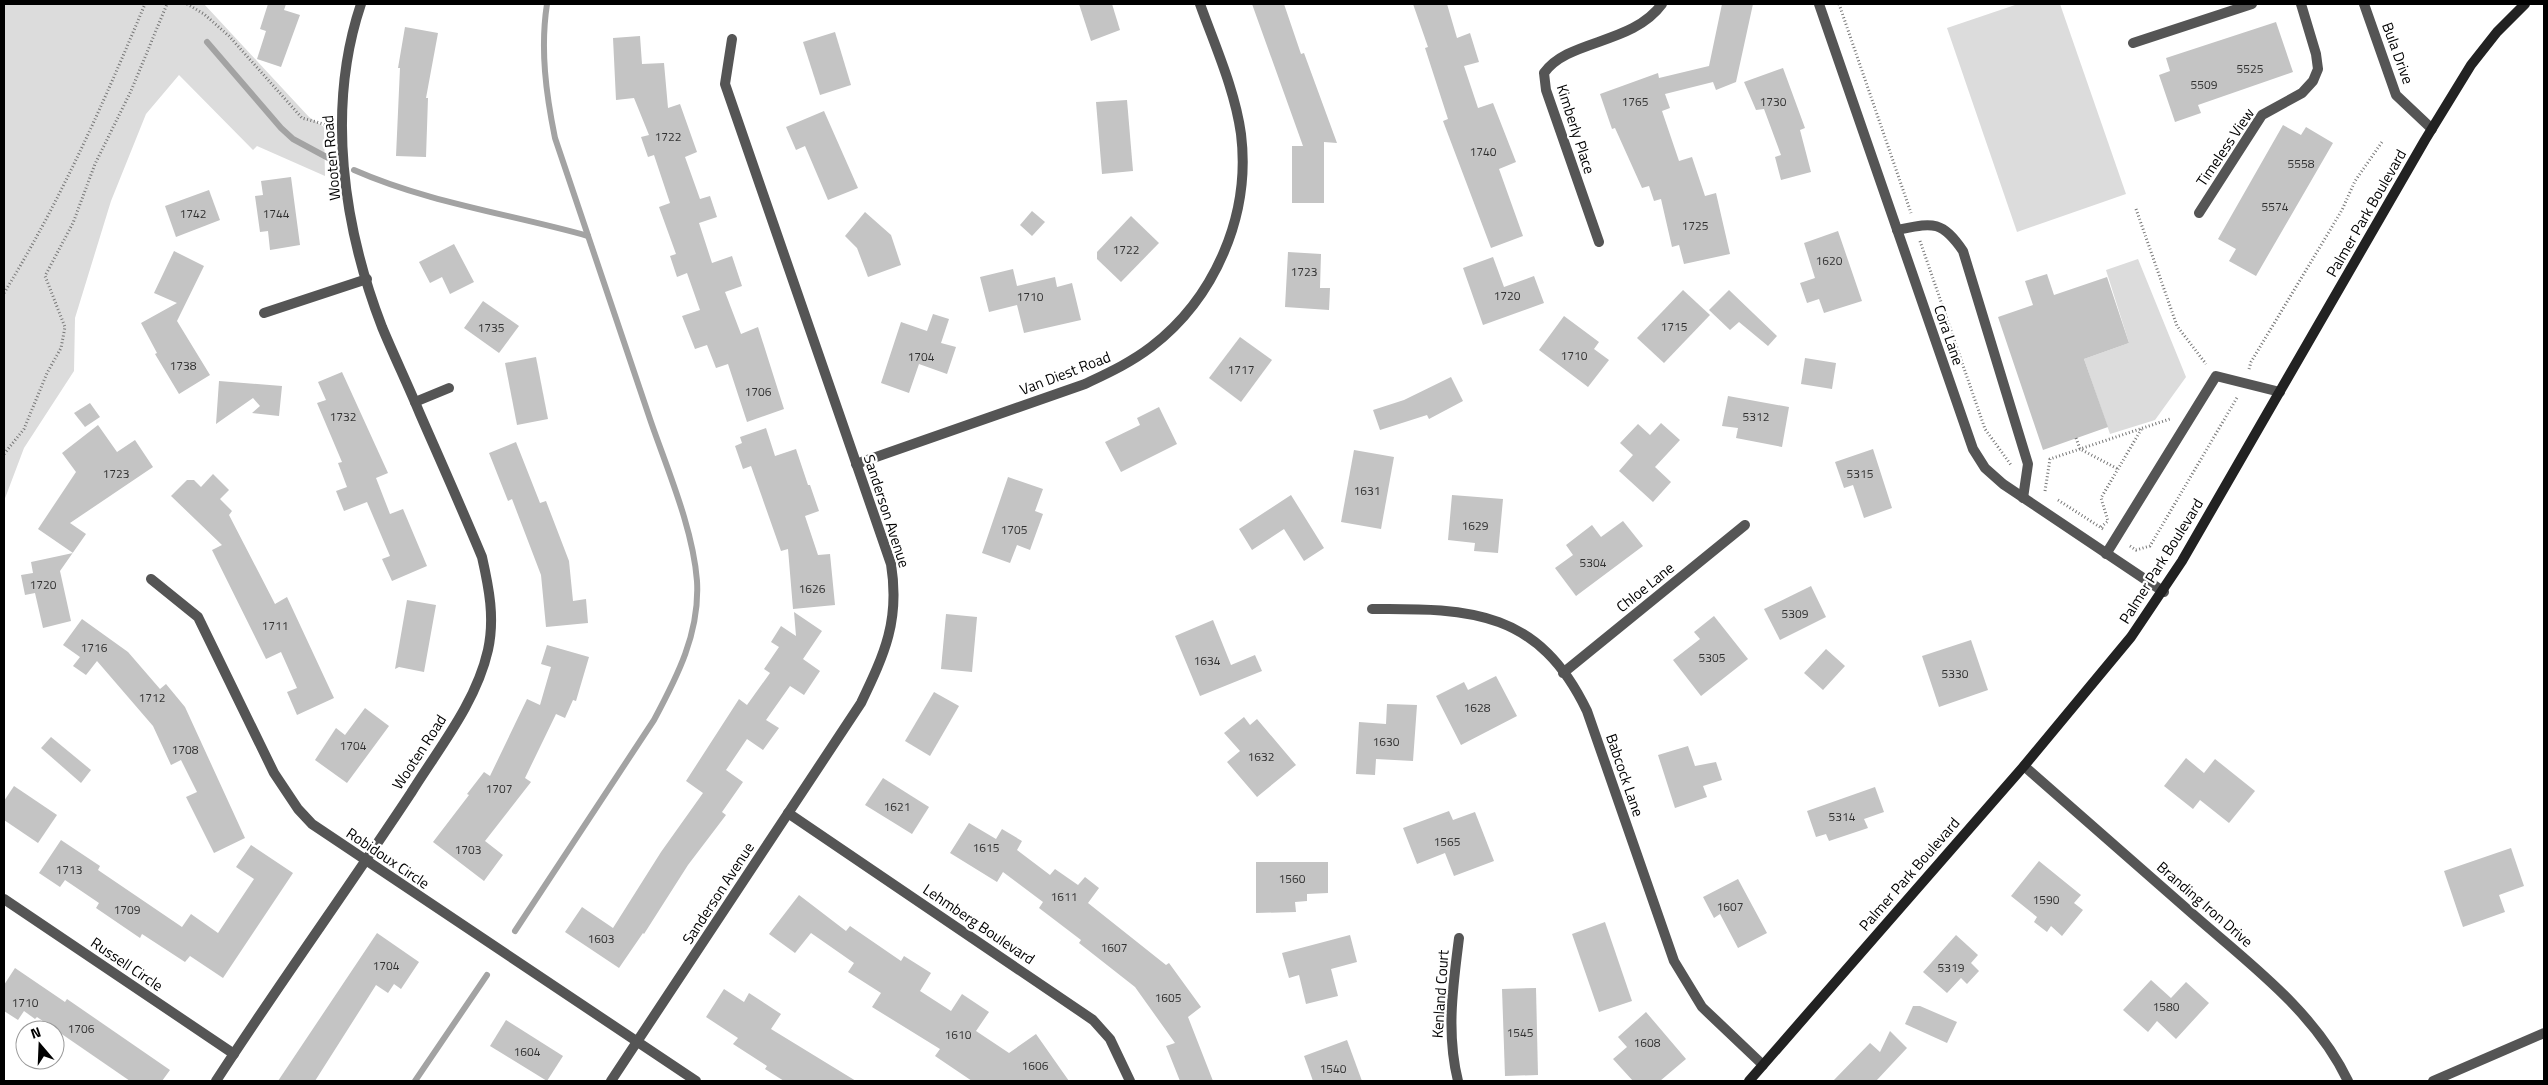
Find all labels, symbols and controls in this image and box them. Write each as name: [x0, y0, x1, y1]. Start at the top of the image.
street label: Bula Drive: [2376, 19, 2420, 87]
house number: 5525: [2237, 59, 2264, 78]
house number: 5509: [2191, 75, 2218, 94]
street label: Kimberly Place: [1551, 81, 1601, 177]
house number: 1765: [1622, 92, 1649, 111]
house number: 1730: [1760, 92, 1787, 111]
street label: Timeless View: [2190, 103, 2260, 191]
street label: Wooten Road: [316, 114, 346, 202]
house number: 1722: [655, 127, 681, 146]
house number: 1740: [1470, 142, 1497, 161]
street label: Palmer Park Boulevard: [2320, 145, 2412, 281]
house number: 5558: [2288, 154, 2315, 173]
house number: 5574: [2262, 197, 2289, 216]
house number: 1742: [180, 204, 206, 223]
house number: 1744: [263, 204, 290, 223]
house number: 1725: [1682, 216, 1709, 235]
house number: 1722: [1113, 240, 1139, 259]
house number: 1620: [1816, 251, 1843, 270]
house number: 1723: [1291, 262, 1317, 281]
house number: 1720: [1494, 286, 1521, 305]
house number: 1710: [1017, 287, 1044, 306]
street label: Cora Lane: [1928, 302, 1970, 368]
house number: 1715: [1661, 317, 1688, 336]
house number: 1735: [478, 318, 505, 337]
street label: Van Diest Road: [1016, 345, 1114, 401]
house number: 1710: [1561, 346, 1588, 365]
house number: 1704: [908, 347, 935, 366]
house number: 1738: [170, 356, 197, 375]
house number: 1717: [1228, 360, 1254, 379]
house number: 1706: [745, 382, 772, 401]
house number: 1732: [330, 407, 356, 426]
house number: 5312: [1743, 407, 1769, 426]
street label: Sanderson Avenue: [858, 452, 916, 570]
house number: 1723: [103, 464, 129, 483]
house number: 5315: [1847, 464, 1874, 483]
house number: 1631: [1354, 481, 1380, 500]
street label: Palmer Park Boulevard: [2113, 494, 2209, 628]
house number: 1629: [1462, 516, 1489, 535]
house number: 1705: [1001, 520, 1028, 539]
house number: 5304: [1580, 553, 1607, 572]
street label: Chloe Lane: [1611, 556, 1679, 618]
house number: 1720: [30, 575, 57, 594]
house number: 1626: [799, 579, 826, 598]
house number: 5309: [1782, 604, 1809, 623]
house number: 1711: [262, 616, 288, 635]
house number: 1716: [81, 638, 108, 657]
house number: 5305: [1699, 648, 1726, 667]
house number: 1634: [1194, 651, 1221, 670]
house number: 5330: [1942, 664, 1969, 683]
house number: 1712: [139, 688, 165, 707]
house number: 1628: [1464, 698, 1491, 717]
street label: Wooten Road: [386, 710, 452, 794]
street label: Babcock Lane: [1600, 730, 1650, 820]
house number: 1630: [1373, 732, 1400, 751]
house number: 1704: [340, 736, 367, 755]
house number: 1708: [172, 740, 199, 759]
house number: 1632: [1248, 747, 1274, 766]
house number: 1707: [486, 779, 512, 798]
house number: 1621: [884, 797, 910, 816]
house number: 5314: [1829, 807, 1856, 826]
street label: Palmer Park Boulevard: [1853, 812, 1965, 936]
street label: Robidoux Circle: [342, 822, 434, 894]
house number: 1565: [1434, 832, 1461, 851]
street label: Sanderson Avenue: [676, 837, 760, 949]
house number: 1615: [973, 838, 1000, 857]
house number: 1703: [455, 840, 481, 859]
street label: Branding Iron Drive: [2152, 856, 2258, 952]
house number: 1713: [56, 860, 82, 879]
house number: 1560: [1279, 869, 1306, 888]
street label: Lehmberg Boulevard: [919, 878, 1039, 970]
house number: 1611: [1051, 887, 1077, 906]
house number: 1590: [2033, 890, 2060, 909]
house number: 1607: [1717, 897, 1743, 916]
house number: 1709: [114, 900, 141, 919]
house number: 1603: [588, 929, 614, 948]
street label: Russell Circle: [86, 931, 168, 997]
house number: 1607: [1101, 938, 1127, 957]
street label: Kenland Court: [1425, 948, 1455, 1039]
house number: 1704: [373, 956, 400, 975]
house number: 5319: [1938, 958, 1965, 977]
house number: 1605: [1155, 988, 1182, 1007]
house number: 1710: [12, 993, 39, 1012]
house number: 1580: [2153, 997, 2180, 1016]
house number: 1706: [68, 1019, 95, 1038]
north arrow: [15, 1020, 65, 1070]
text: N: [28, 1021, 44, 1044]
house number: 1545: [1507, 1023, 1534, 1042]
house number: 1610: [945, 1025, 972, 1044]
house number: 1608: [1634, 1033, 1661, 1052]
house number: 1604: [514, 1042, 541, 1061]
house number: 1606: [1022, 1056, 1049, 1075]
house number: 1540: [1320, 1059, 1347, 1078]

